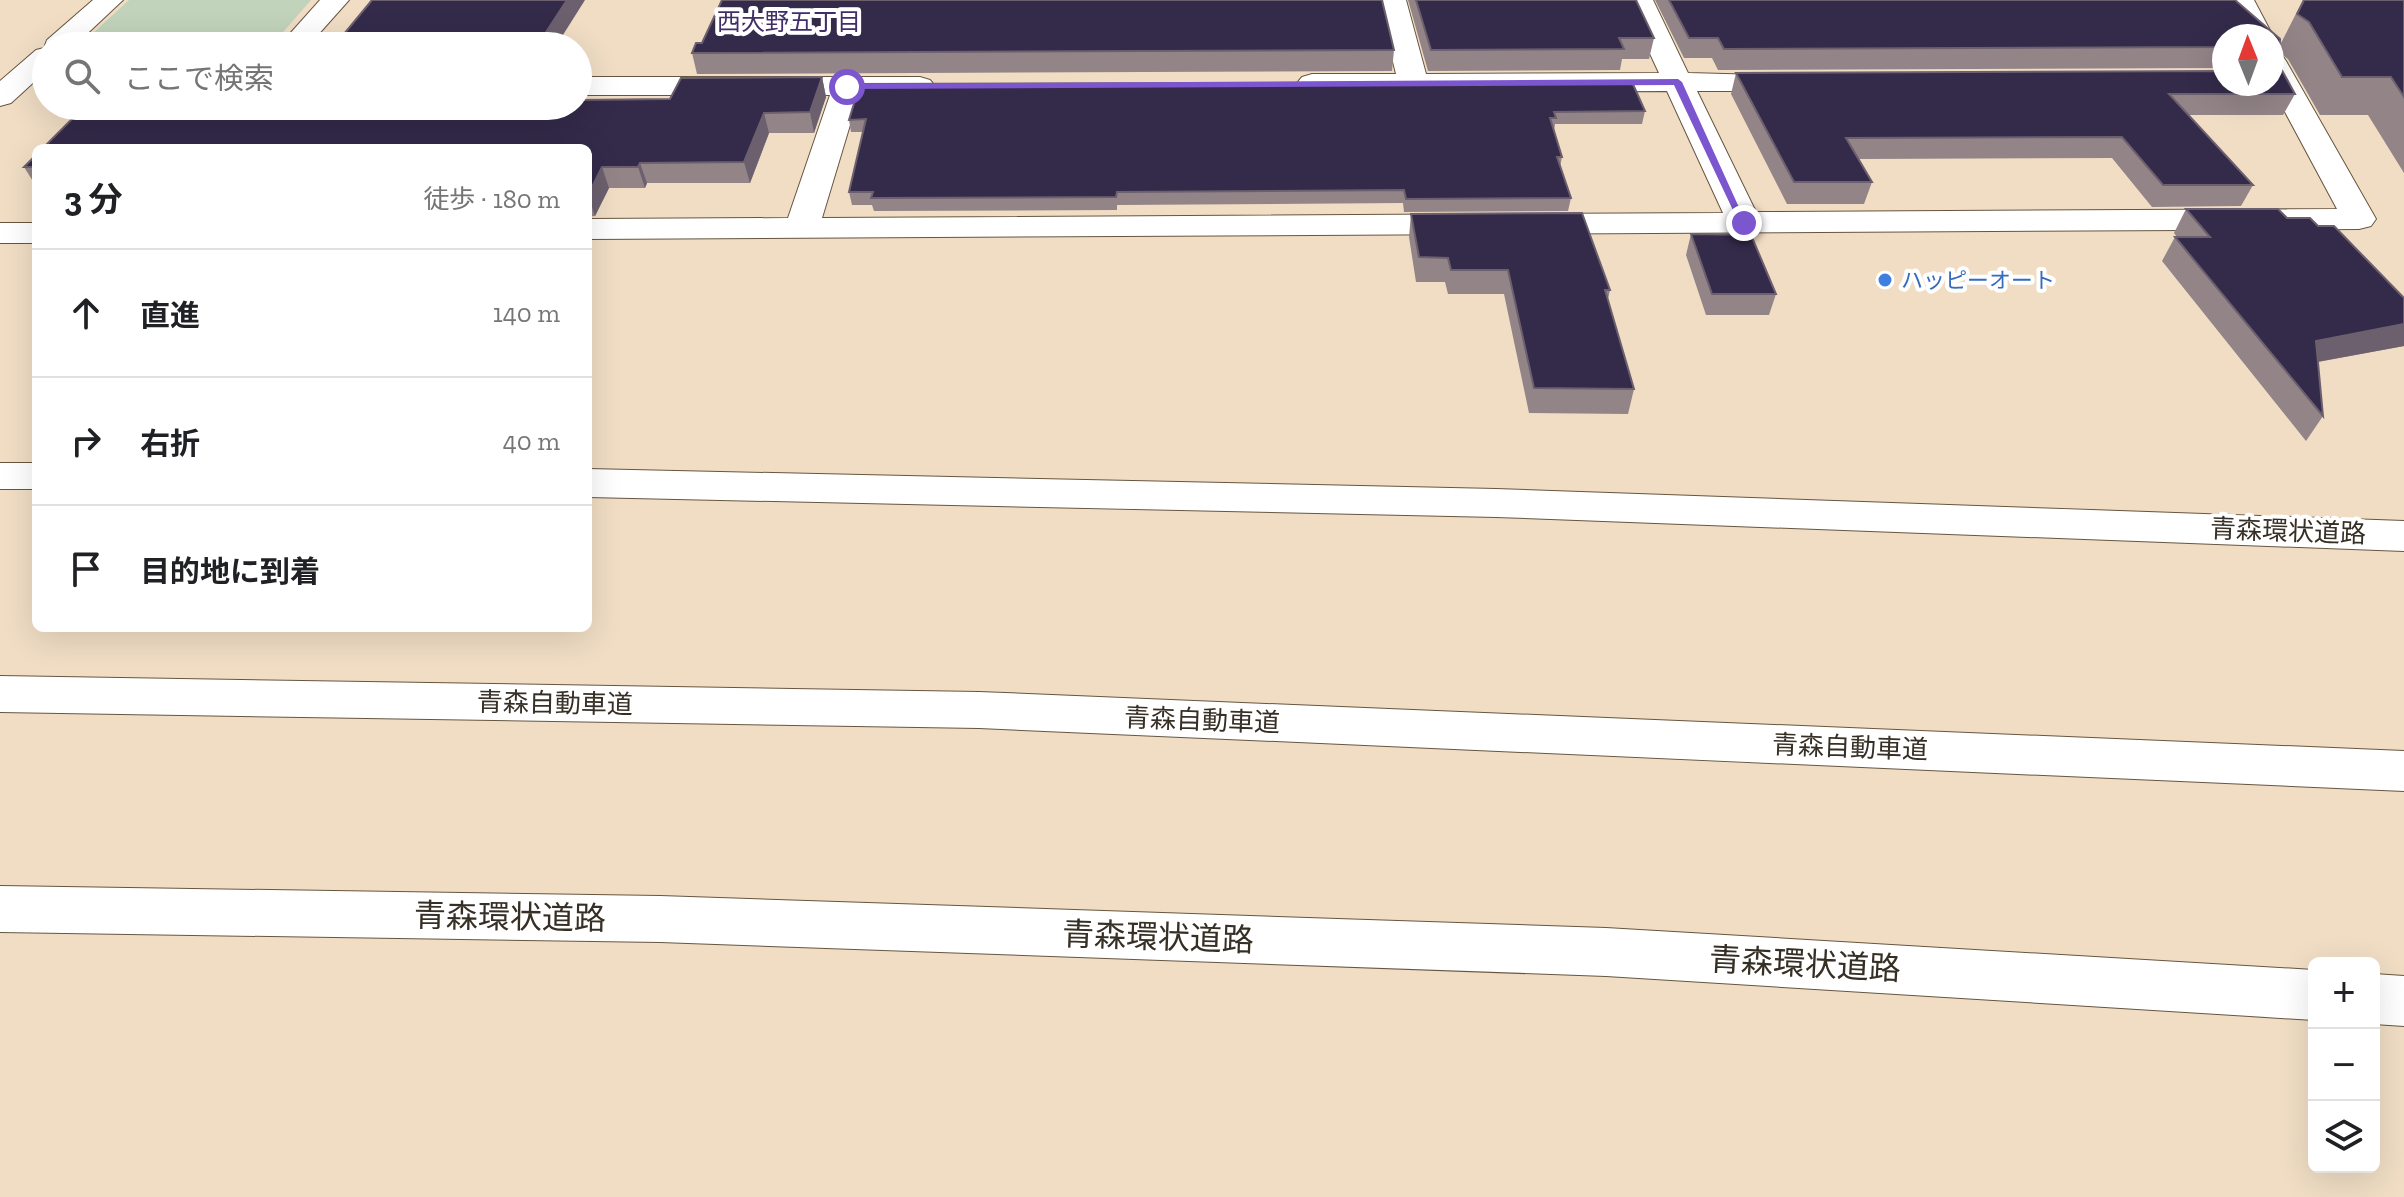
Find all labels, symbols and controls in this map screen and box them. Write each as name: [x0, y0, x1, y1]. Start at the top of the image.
district label: 西大野五丁目: [717, 7, 861, 36]
north arrow: [2212, 24, 2284, 96]
search box: [32, 32, 592, 120]
icon: search: [60, 54, 104, 98]
text: ここで検索: [124, 61, 274, 97]
route start: [829, 69, 865, 105]
text: 3 分: [64, 179, 122, 220]
text: 徒歩 · 180 m: [423, 183, 560, 215]
route end: [1726, 205, 1762, 241]
place label: ハッピーオート: [1901, 267, 2055, 294]
marker: ハッピーオート: [1876, 271, 1894, 289]
icon: ahead: [64, 291, 108, 335]
text: 140 m: [493, 297, 560, 329]
text: 直進: [140, 298, 200, 334]
icon: right: [64, 419, 108, 463]
text: 40 m: [503, 425, 560, 457]
text: 右折: [140, 426, 200, 462]
street label: 青森環状道路: [2209, 512, 2367, 550]
icon: arrive: [64, 547, 108, 591]
text: 目的地に到着: [140, 554, 320, 590]
street label: 青森自動車道: [477, 686, 633, 720]
street label: 青森自動車道: [1123, 701, 1281, 739]
street label: 青森自動車道: [1771, 728, 1929, 766]
street label: 青森環状道路: [414, 896, 606, 938]
street label: 青森環状道路: [1061, 915, 1255, 959]
street label: 青森環状道路: [1708, 940, 1902, 988]
map controls: [2308, 957, 2380, 1173]
button: +: [2308, 957, 2380, 1029]
button: −: [2308, 1029, 2380, 1101]
button: layers: [2308, 1101, 2380, 1173]

